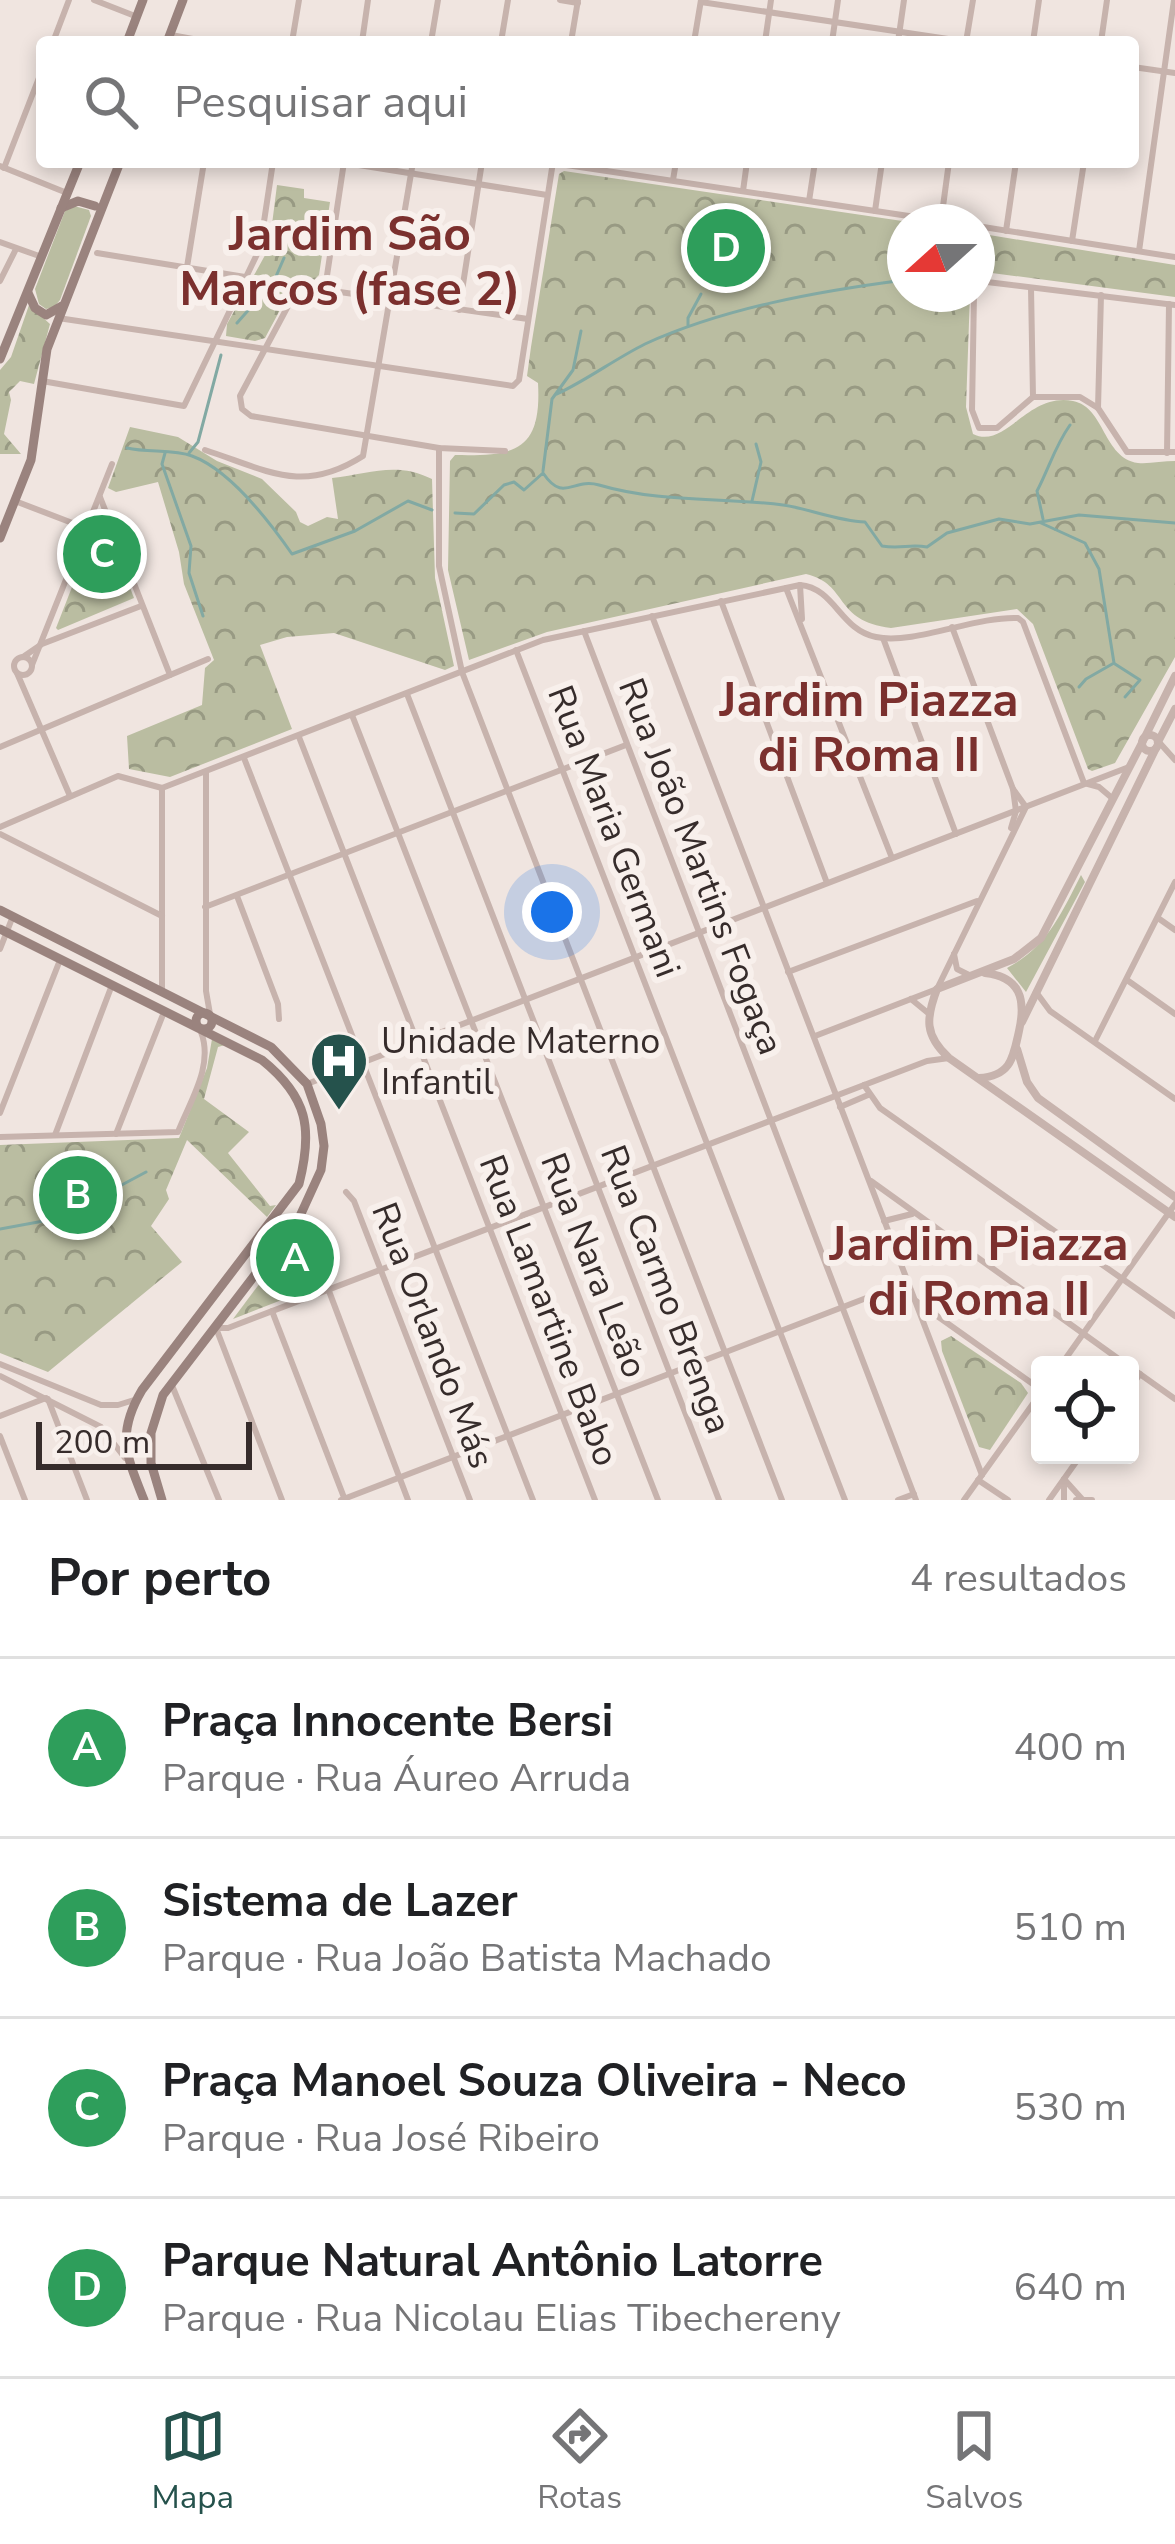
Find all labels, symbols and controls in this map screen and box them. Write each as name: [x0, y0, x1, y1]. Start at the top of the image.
search box: [36, 36, 1139, 168]
icon: search: [78, 69, 144, 135]
text: Pesquisar aqui: [174, 72, 468, 133]
district label: Jardim São Marcos (fase 2): [179, 201, 521, 322]
pin: D: [687, 203, 765, 293]
north arrow: [887, 204, 995, 312]
pin: C: [63, 509, 141, 599]
district label: Jardim Piazza di Roma II: [718, 667, 1019, 788]
street label: Rua João Martins Fogaça: [606, 671, 795, 1062]
street label: Rua Maria Germani: [535, 679, 692, 985]
your location: [522, 882, 582, 942]
place label: Unidade Materno Infantil: [381, 1017, 660, 1107]
hospital icon: Unidade Materno Infantil: [308, 1030, 370, 1112]
street label: Rua Carmo Brenga: [588, 1138, 743, 1441]
street label: Rua Nara Leão: [528, 1146, 659, 1385]
street label: Rua Lamartine Babo: [467, 1148, 630, 1473]
pin: B: [39, 1150, 117, 1240]
street label: Rua Orlando Más: [359, 1196, 506, 1475]
district label: Jardim Piazza di Roma II: [828, 1211, 1129, 1332]
pin: A: [256, 1213, 334, 1303]
map controls: [1031, 1356, 1139, 1464]
button: locate: [1031, 1356, 1139, 1464]
scale bar: [36, 1416, 252, 1469]
text: 200 m: [54, 1420, 150, 1465]
text: Por perto: [48, 1543, 271, 1613]
text: 4 resultados: [910, 1552, 1127, 1605]
text: Praça Innocente Bersi: [162, 1691, 613, 1752]
text: A: [72, 1721, 102, 1774]
text: 400 m: [1013, 1721, 1127, 1774]
text: Parque · Rua Áureo Arruda: [162, 1752, 631, 1805]
text: Sistema de Lazer: [162, 1871, 518, 1932]
text: B: [74, 1901, 100, 1954]
text: 510 m: [1013, 1901, 1127, 1954]
text: Parque · Rua João Batista Machado: [162, 1932, 772, 1985]
text: Praça Manoel Souza Oliveira - Neco: [162, 2051, 907, 2112]
text: C: [74, 2081, 100, 2134]
text: 530 m: [1013, 2081, 1127, 2134]
text: Parque · Rua José Ribeiro: [162, 2112, 600, 2165]
text: Parque Natural Antônio Latorre: [162, 2231, 823, 2292]
text: D: [72, 2261, 102, 2314]
text: 640 m: [1013, 2261, 1127, 2314]
text: Parque · Rua Nicolau Elias Tibechereny: [162, 2292, 841, 2345]
tab: Mapa: [152, 2403, 234, 2520]
tab: Rotas: [537, 2403, 622, 2520]
tab: Salvos: [925, 2403, 1023, 2520]

